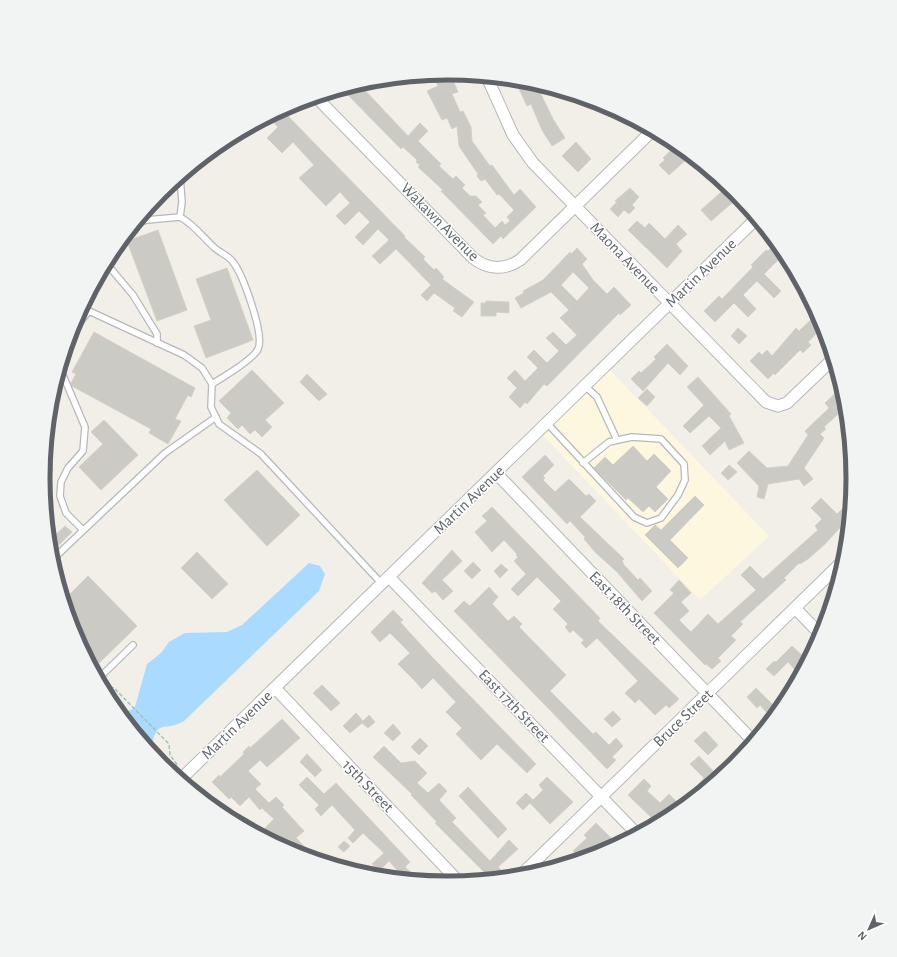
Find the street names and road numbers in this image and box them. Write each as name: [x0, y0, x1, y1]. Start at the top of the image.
street label: Wakawn Avenue: [398, 180, 482, 264]
street label: Maona Avenue: [587, 219, 663, 297]
street label: Martin Avenue: [663, 236, 739, 310]
street label: Martin Avenue: [431, 463, 507, 537]
street label: East 18th Street: [586, 568, 664, 648]
street label: East 17th Street: [475, 667, 553, 745]
street label: Bruce Street: [650, 686, 716, 750]
street label: Martin Avenue: [199, 688, 275, 762]
street label: 15th Street: [339, 757, 397, 815]

